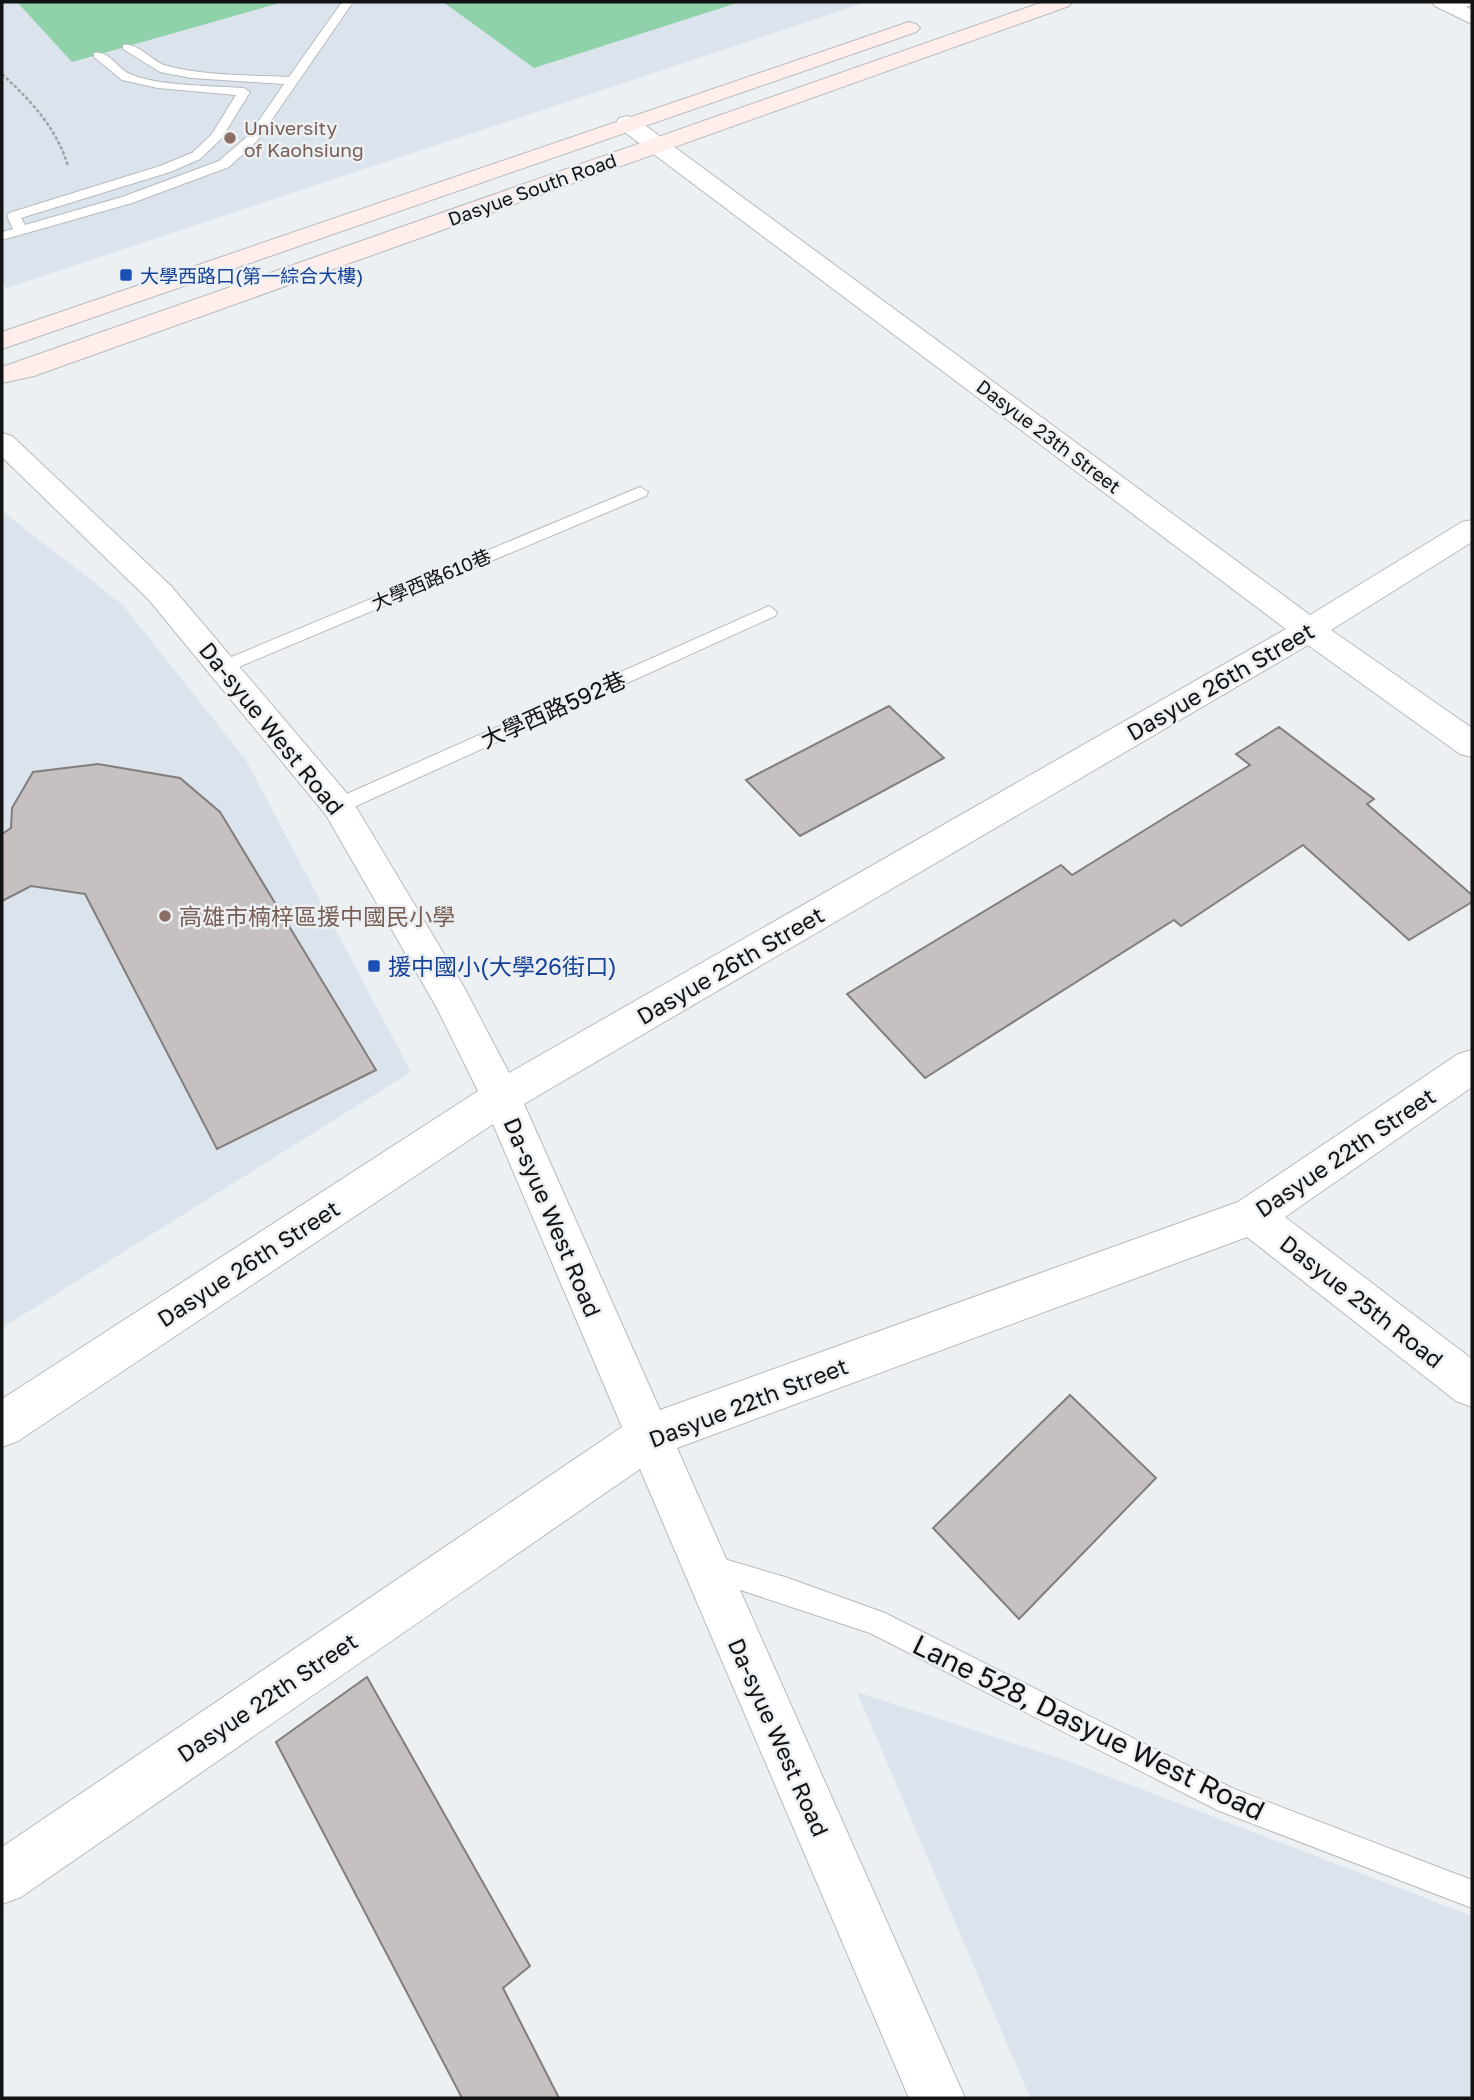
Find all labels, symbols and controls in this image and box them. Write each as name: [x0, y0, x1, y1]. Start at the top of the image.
place label: University of Kaohsiung: [244, 116, 364, 161]
marker: University of Kaohsiung: [222, 130, 238, 146]
street label: Dasyue South Road: [445, 148, 619, 230]
place label: 大學西路口(第一綜合大樓): [140, 264, 363, 287]
marker: 大學西路口(第一綜合大樓): [118, 267, 134, 283]
street label: Dasyue 23th Street: [972, 374, 1126, 498]
street label: 大學西路610巷: [368, 544, 494, 614]
street label: Dasyue 26th Street: [1121, 616, 1319, 746]
street label: Da-syue West Road: [194, 636, 350, 820]
street label: 大學西路592巷: [476, 665, 630, 753]
street label: Dasyue 26th Street: [631, 900, 829, 1030]
place label: 高雄市楠梓區援中國民小學: [179, 902, 455, 930]
marker: 高雄市楠梓區援中國民小學: [157, 908, 173, 924]
place label: 援中國小(大學26街口): [388, 952, 617, 980]
marker: 援中國小(大學26街口): [366, 958, 382, 974]
street label: Dasyue 22th Street: [1250, 1081, 1440, 1223]
street label: Da-syue West Road: [498, 1113, 608, 1321]
street label: Dasyue 26th Street: [152, 1194, 344, 1332]
street label: Dasyue 25th Road: [1275, 1229, 1449, 1373]
street label: Dasyue 22th Street: [644, 1351, 852, 1453]
street label: Dasyue 22th Street: [172, 1626, 362, 1768]
street label: Lane 528, Dasyue West Road: [908, 1627, 1270, 1827]
street label: Da-syue West Road: [723, 1634, 835, 1840]

